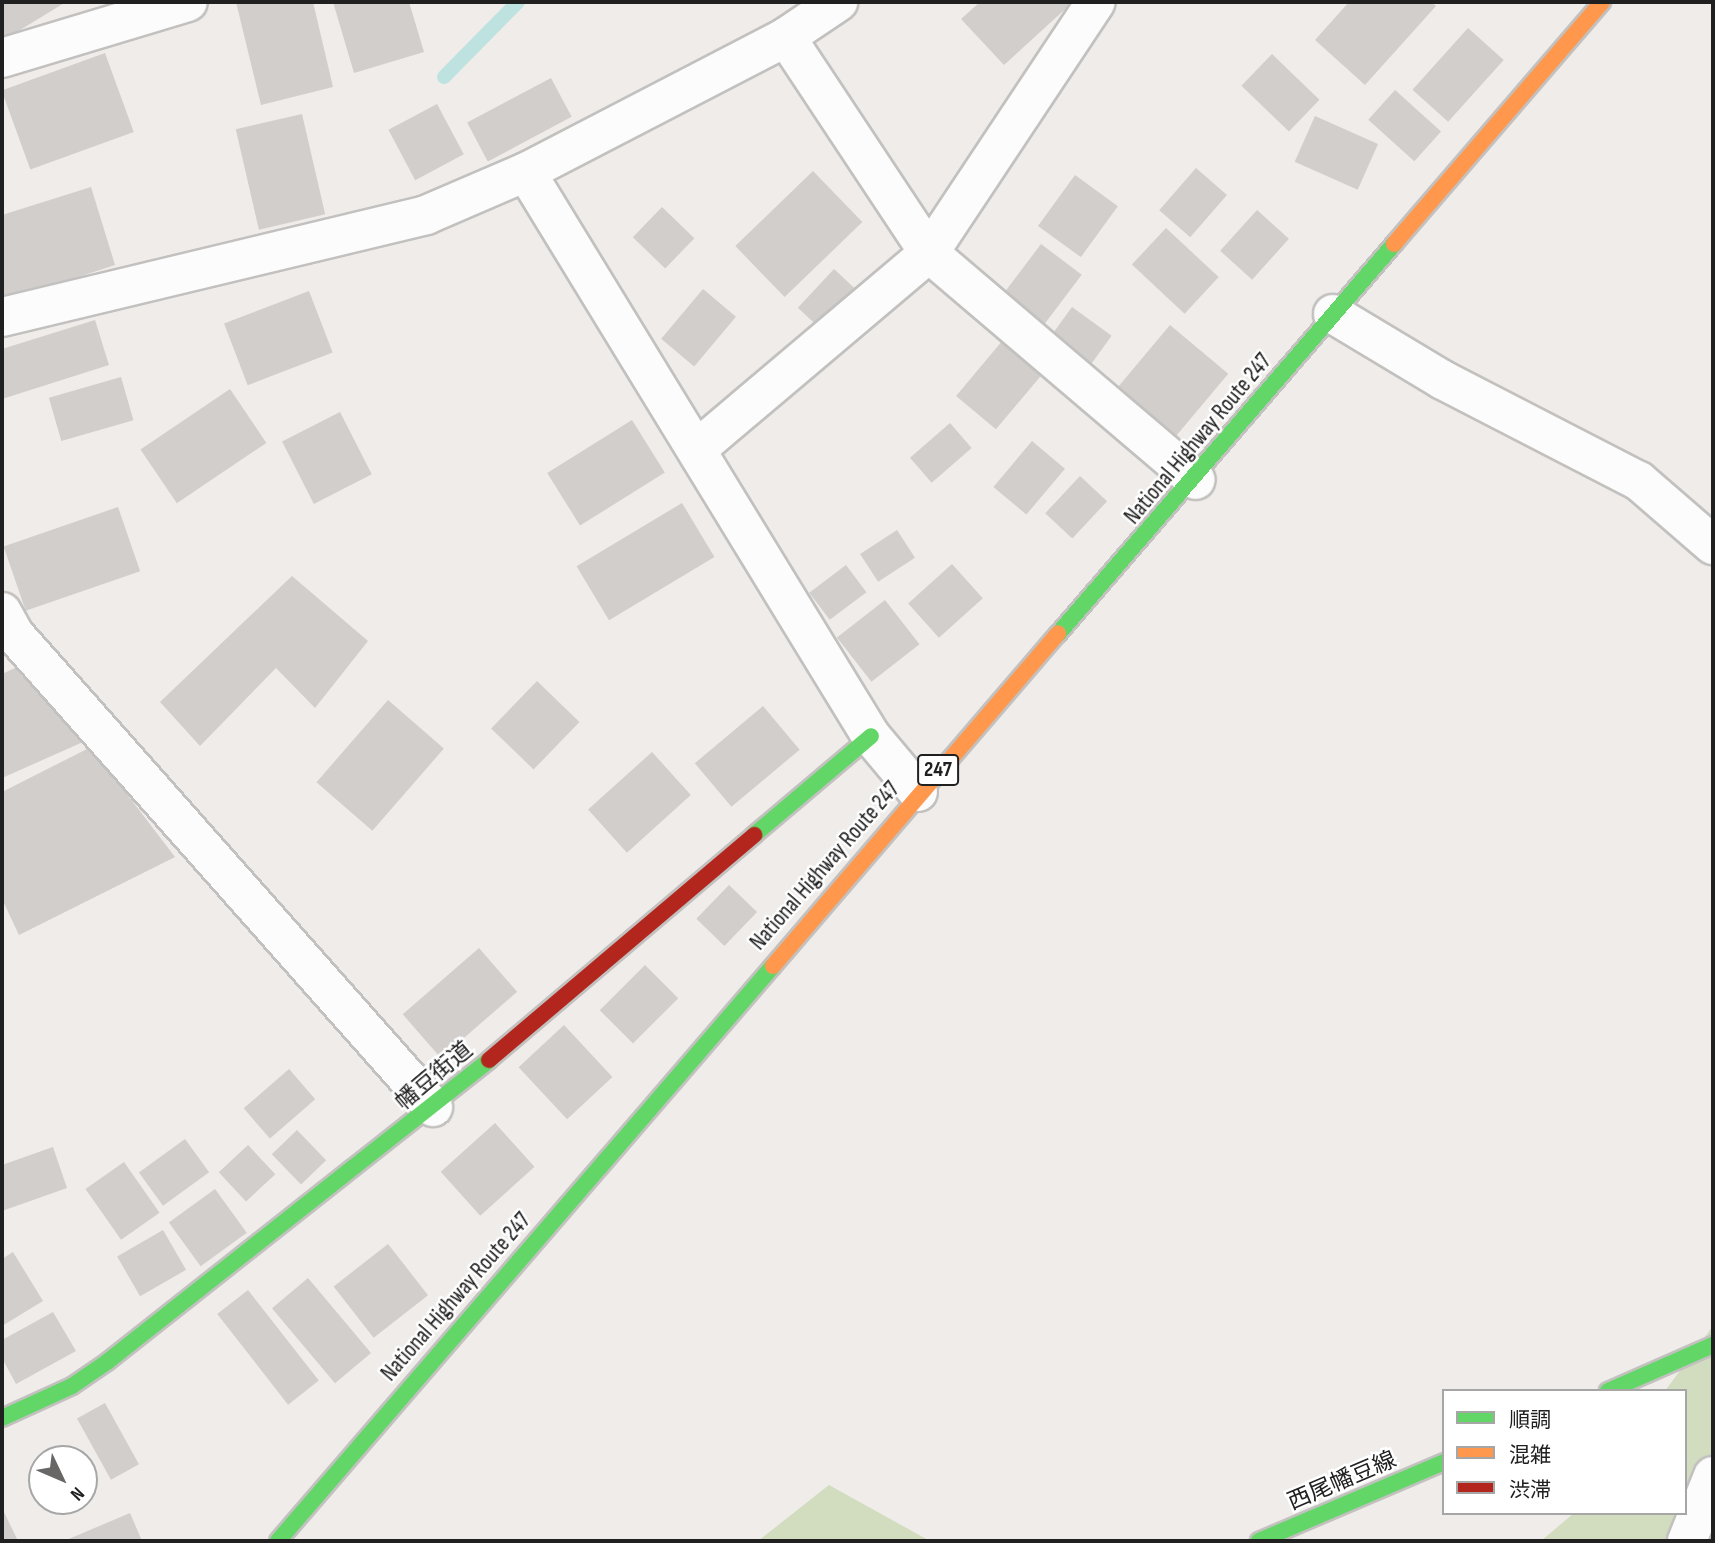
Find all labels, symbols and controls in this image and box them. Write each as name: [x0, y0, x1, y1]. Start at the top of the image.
street label: National Highway Route 247: [1119, 348, 1277, 530]
road number: 247: [917, 752, 959, 788]
street label: National Highway Route 247: [744, 776, 906, 956]
street label: 幡豆街道: [390, 1036, 478, 1116]
street label: National Highway Route 247: [375, 1207, 537, 1387]
legend: [1442, 1389, 1687, 1515]
text: 順調: [1509, 1408, 1551, 1433]
text: 混雑: [1509, 1443, 1551, 1468]
north arrow: [28, 1445, 98, 1515]
street label: 西尾幡豆線: [1284, 1446, 1400, 1516]
text: 渋滞: [1509, 1478, 1551, 1503]
text: N: [65, 1482, 89, 1505]

